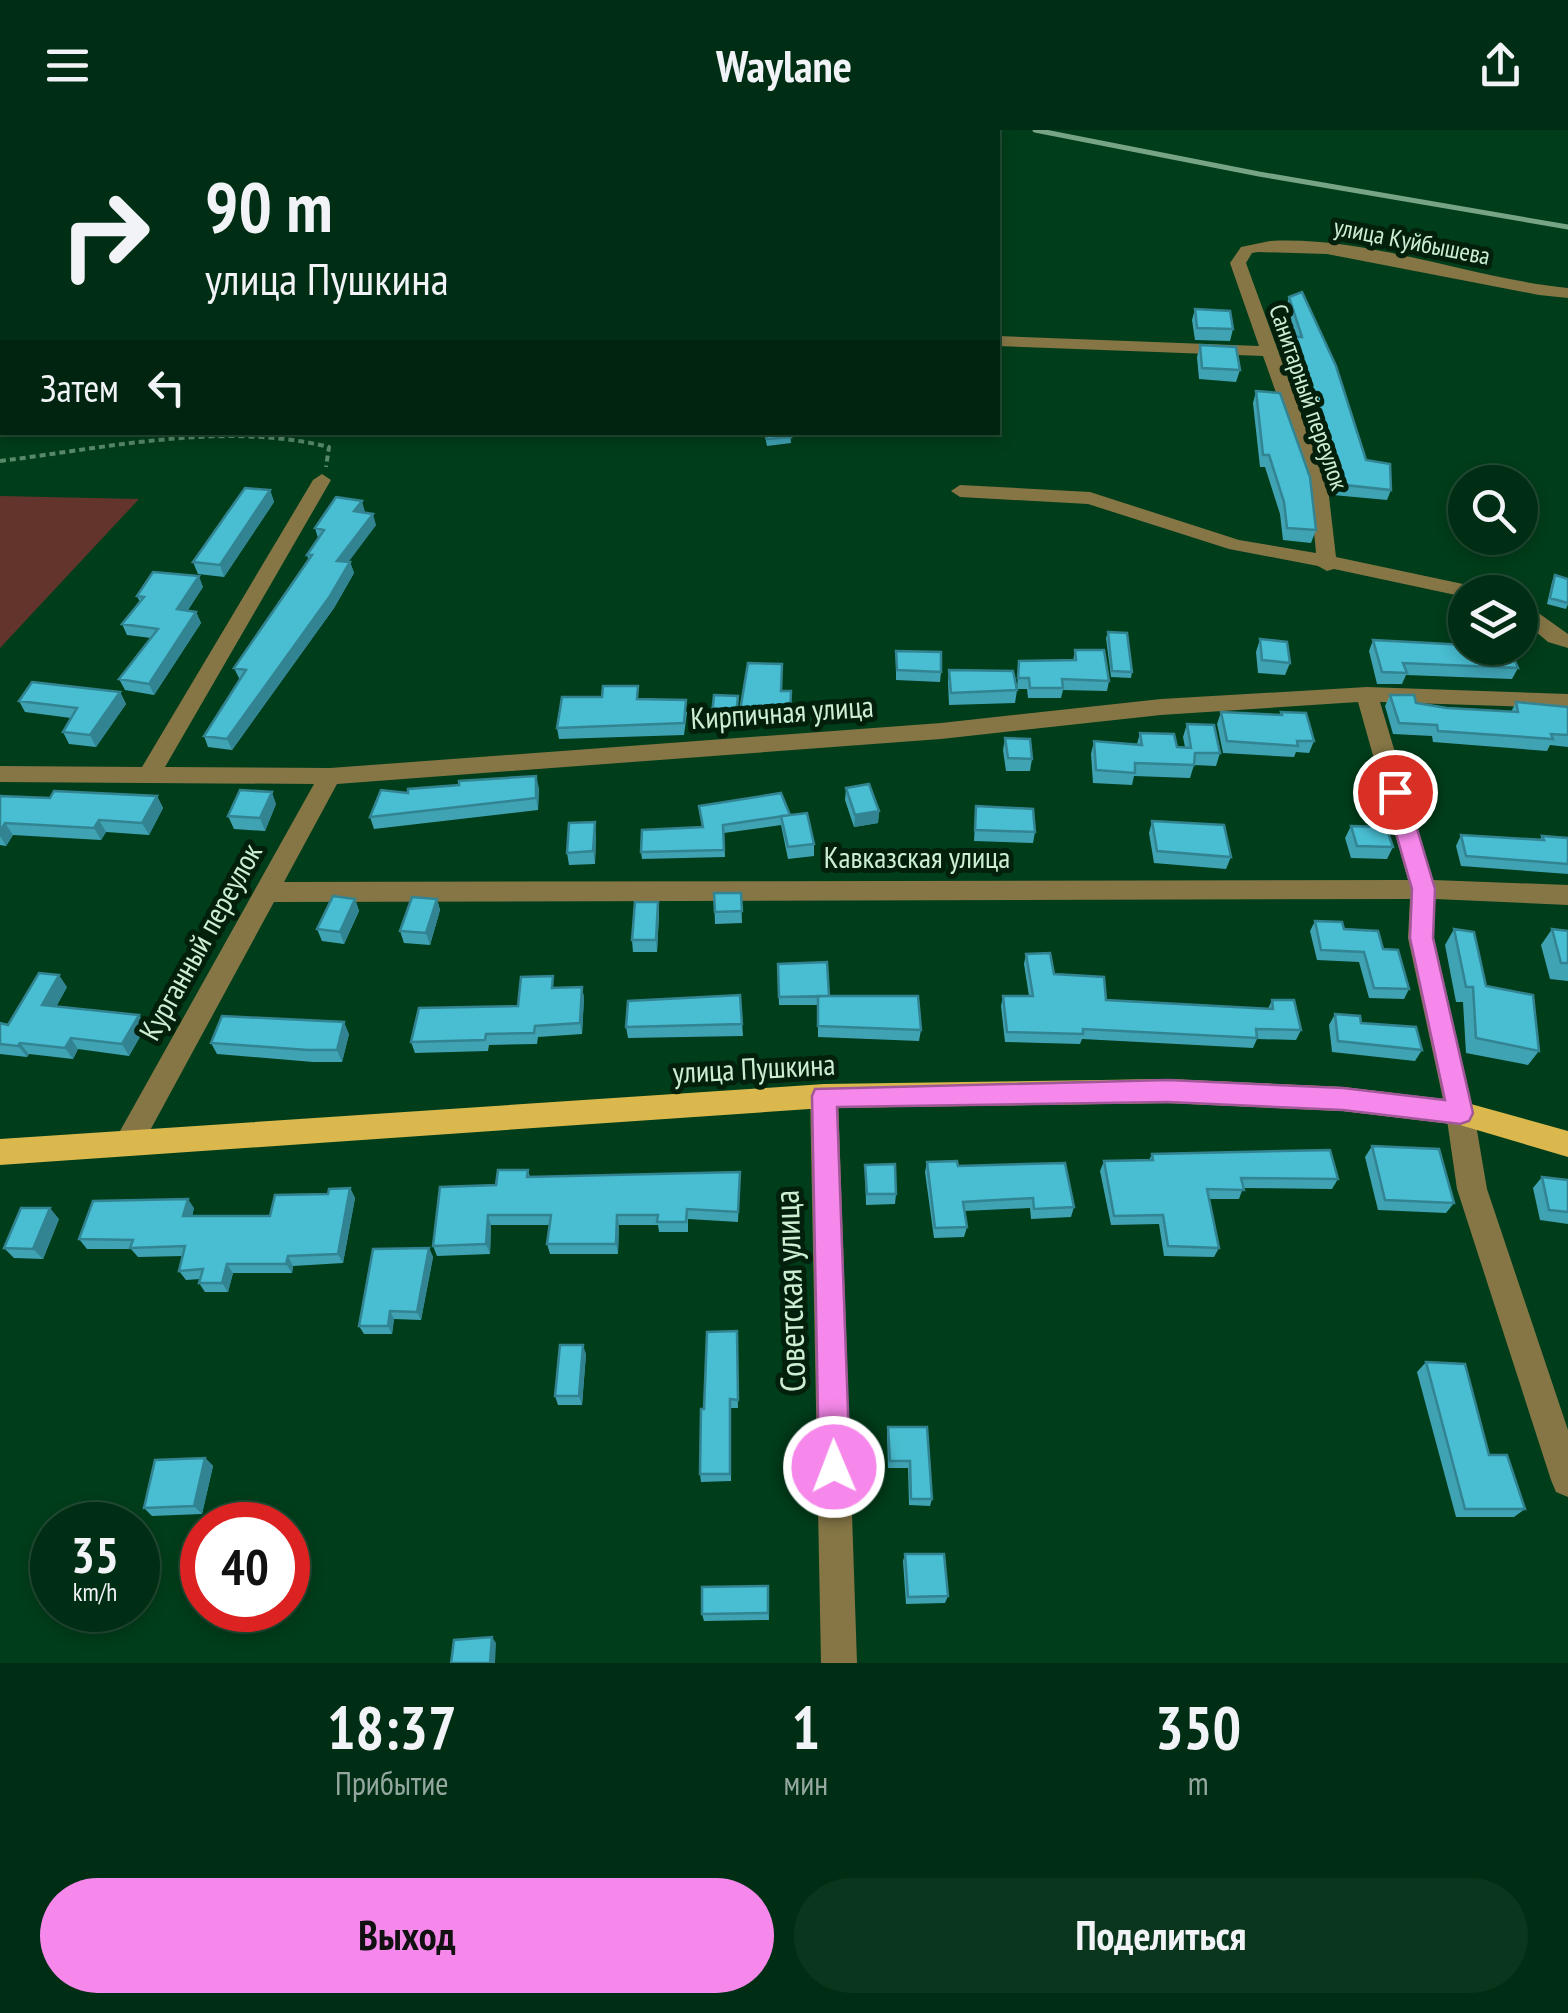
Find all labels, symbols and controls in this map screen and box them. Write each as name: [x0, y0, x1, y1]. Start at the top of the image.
text: Waylane: [716, 36, 852, 94]
icon: menu: [40, 38, 95, 93]
icon: share: [1473, 38, 1528, 93]
text: 90 m: [205, 161, 333, 251]
icon: right: [40, 170, 170, 300]
street label: улица Куйбышева: [1331, 210, 1493, 272]
text: улица Пушкина: [205, 249, 449, 307]
street label: Санитарный переулок: [1262, 300, 1356, 494]
icon: left: [139, 360, 194, 415]
text: Затем: [40, 363, 119, 412]
map controls: [1448, 465, 1538, 665]
button: search: [1448, 465, 1538, 555]
button: layers: [1448, 575, 1538, 665]
street label: Кирпичная улица: [689, 686, 875, 737]
pin: [1353, 750, 1438, 835]
icon: arrive: [1368, 765, 1423, 820]
street label: Курганный переулок: [129, 835, 270, 1047]
street label: Кавказская улица: [824, 837, 1010, 876]
street label: улица Пушкина: [672, 1044, 836, 1091]
street label: Советская улица: [762, 1189, 816, 1393]
position arrow: [782, 1415, 886, 1519]
speed limit sign: 40: [180, 1502, 310, 1632]
text: 35: [71, 1522, 119, 1587]
text: km/h: [73, 1576, 117, 1608]
text: 18:37: [327, 1688, 457, 1766]
text: 1: [792, 1688, 820, 1766]
text: 350: [1155, 1688, 1241, 1766]
text: Прибытие: [335, 1762, 448, 1804]
text: мин: [784, 1762, 828, 1804]
text: m: [1188, 1762, 1208, 1804]
button: Выход: [40, 1878, 774, 1993]
button: Поделиться: [794, 1878, 1528, 1993]

